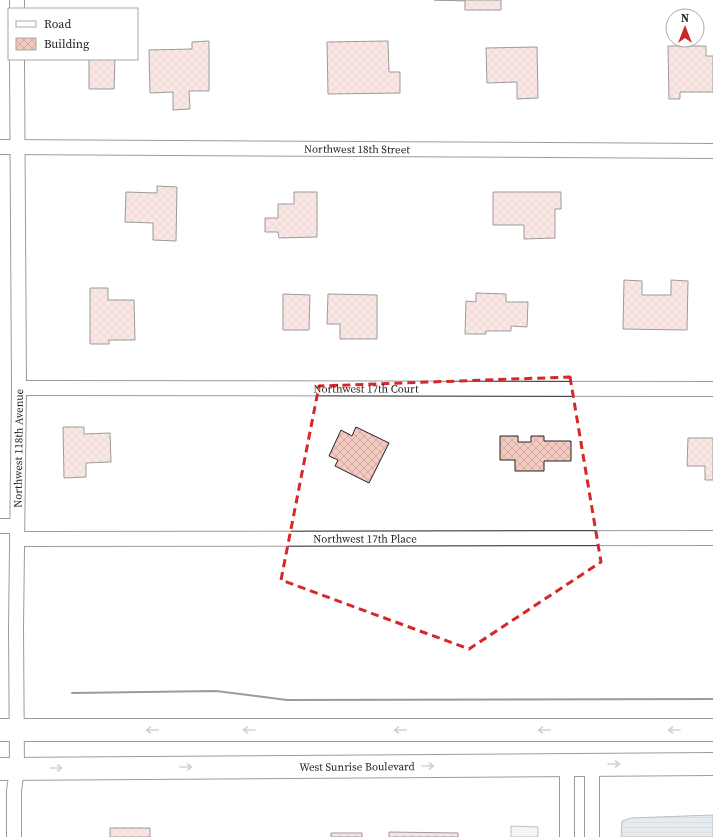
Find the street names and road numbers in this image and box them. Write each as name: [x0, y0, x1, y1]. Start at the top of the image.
street label: Northwest 18th Street: [304, 141, 410, 157]
street label: Northwest 17th Court: [313, 381, 419, 396]
street label: Northwest 118th Avenue: [10, 388, 26, 508]
street label: Northwest 17th Place: [313, 531, 417, 546]
street label: West Sunrise Boulevard: [299, 759, 416, 774]

